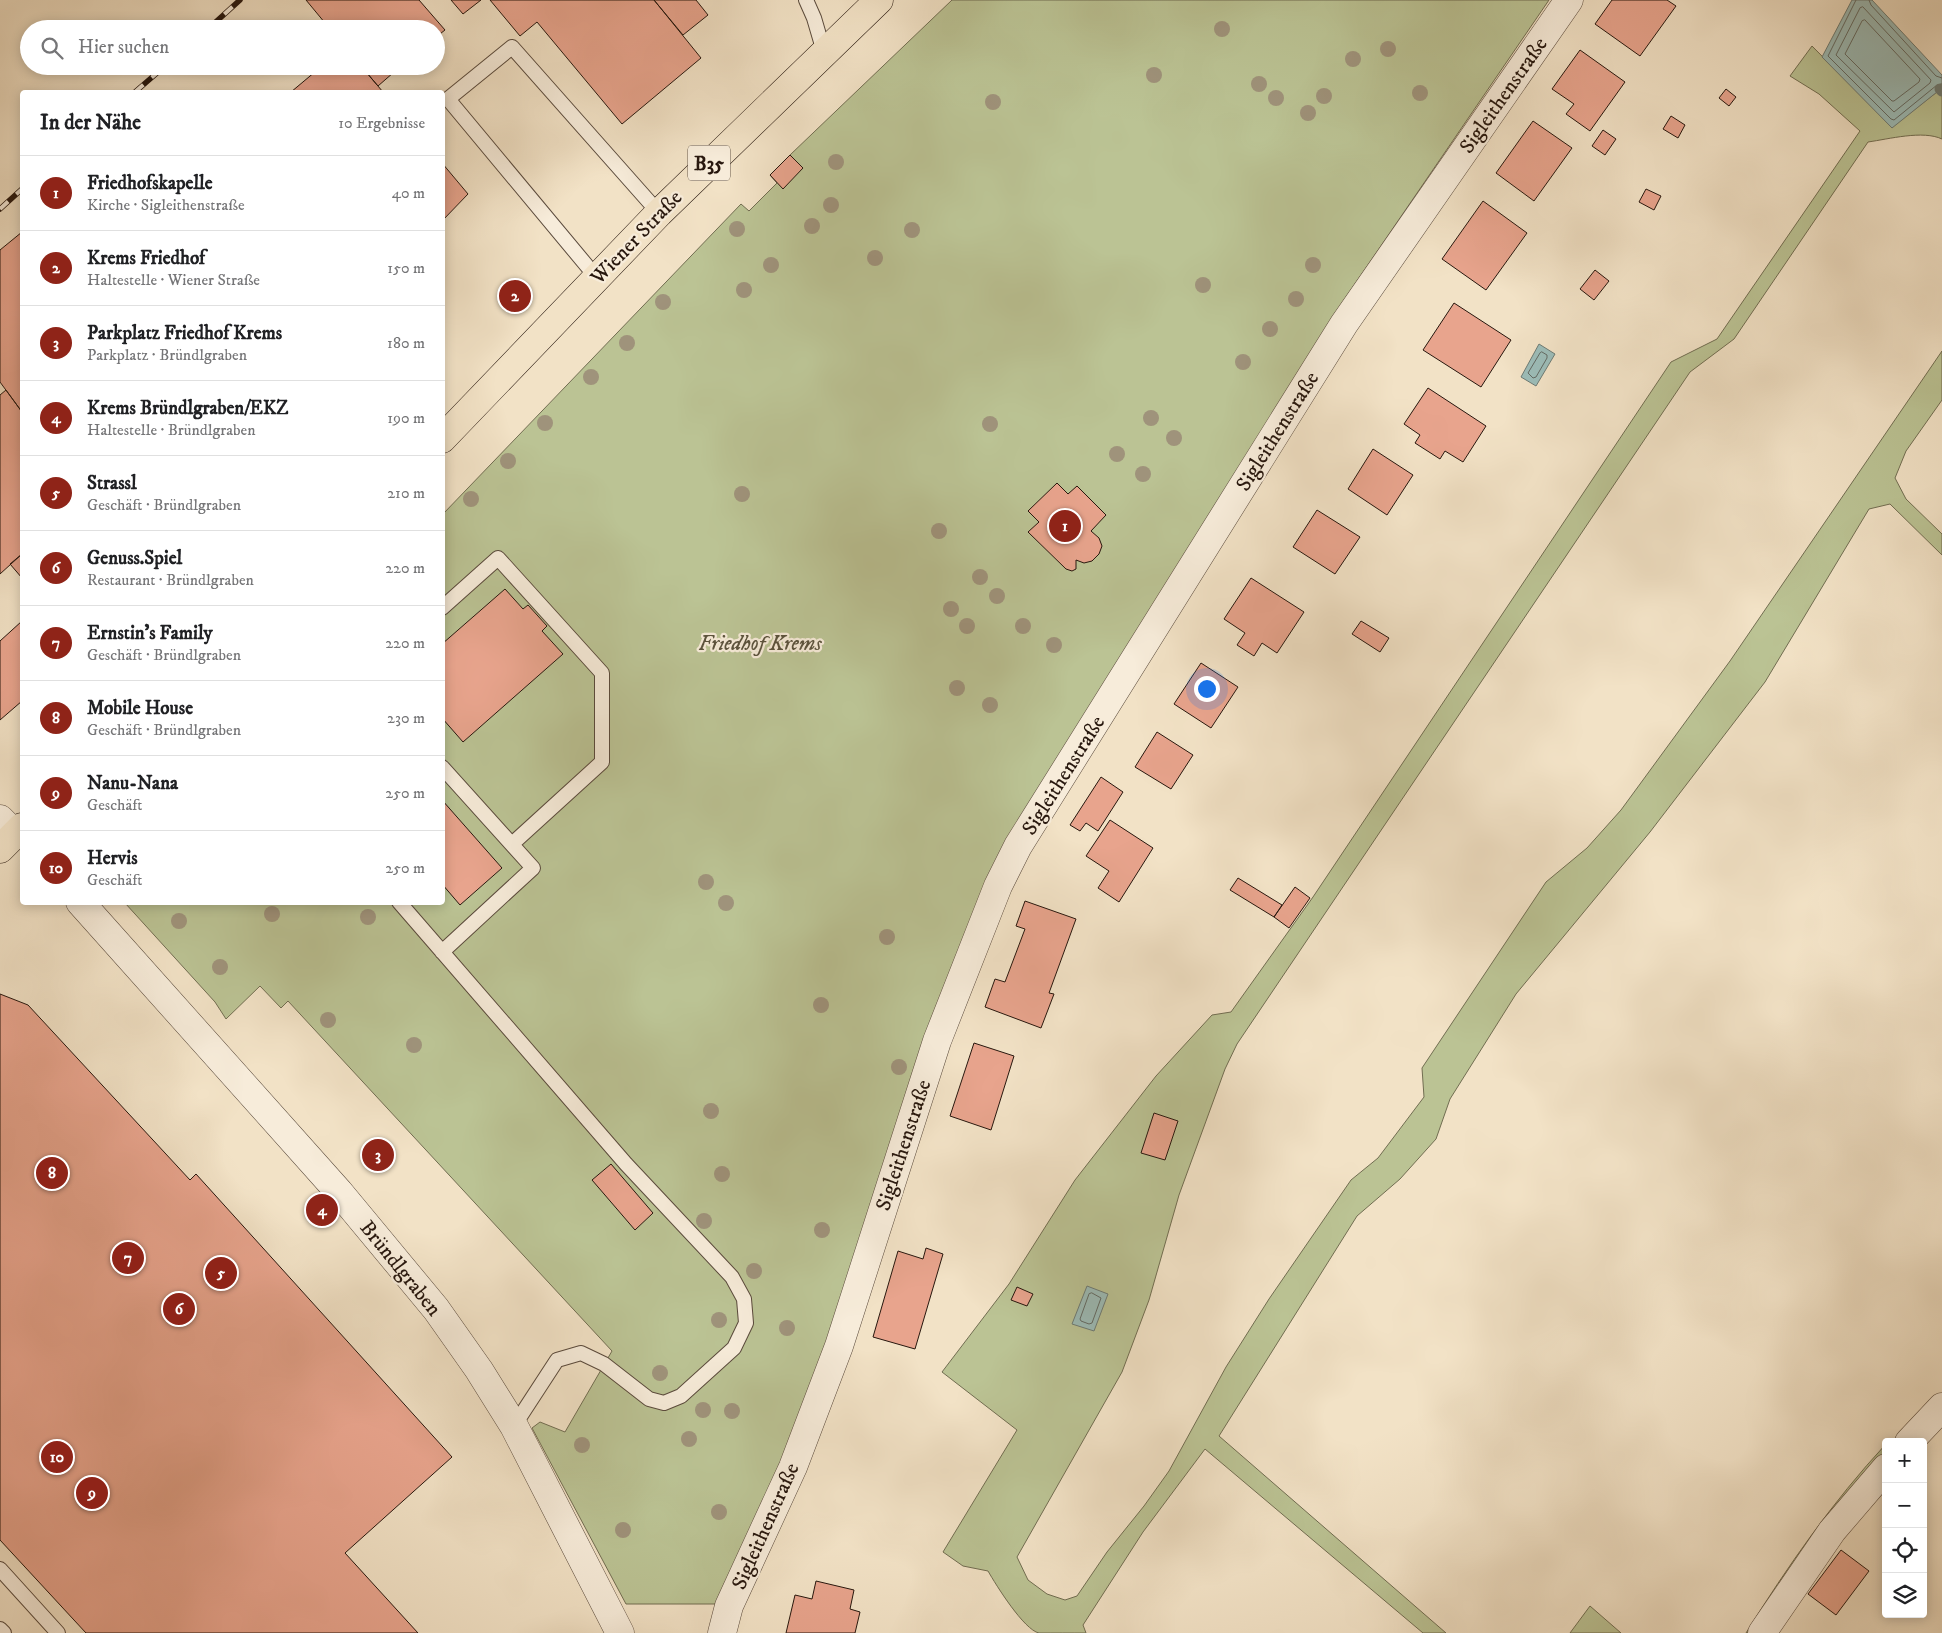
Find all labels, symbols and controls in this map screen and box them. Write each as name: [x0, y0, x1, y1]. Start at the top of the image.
search box: [20, 20, 445, 75]
street label: Sigleithenstraße: [1454, 32, 1554, 159]
icon: search: [38, 34, 66, 62]
text: Hier suchen: [78, 36, 169, 59]
text: In der Nähe: [40, 110, 141, 136]
text: 10 Ergebnisse: [338, 113, 425, 133]
road number: B35: [688, 146, 730, 180]
text: Friedhofskapelle: [87, 172, 213, 195]
text: 1: [53, 183, 59, 203]
text: 40 m: [392, 183, 425, 203]
street label: Wiener Straße: [585, 185, 688, 291]
text: Kirche · Sigleithenstraße: [87, 195, 245, 215]
text: Krems Friedhof: [87, 247, 205, 270]
text: 2: [52, 258, 60, 278]
text: 150 m: [387, 258, 425, 278]
text: Haltestelle · Wiener Straße: [87, 270, 260, 290]
pin: 2: [499, 277, 531, 315]
text: Parkplatz Friedhof Krems: [87, 322, 282, 345]
text: 3: [53, 333, 59, 353]
text: 180 m: [387, 333, 425, 353]
text: Parkplatz · Bründlgraben: [87, 345, 247, 365]
street label: Sigleithenstraße: [1231, 367, 1325, 496]
text: Krems Bründlgraben/EKZ: [87, 397, 288, 420]
text: 4: [51, 408, 61, 428]
text: 190 m: [387, 408, 425, 428]
text: Haltestelle · Bründlgraben: [87, 420, 256, 440]
text: Strassl: [87, 472, 137, 495]
text: 5: [52, 483, 60, 503]
text: 210 m: [387, 483, 425, 503]
text: Geschäft · Bründlgraben: [87, 495, 241, 515]
pin: 1: [1049, 507, 1081, 545]
text: Genuss.Spiel: [87, 547, 182, 570]
text: 6: [52, 558, 60, 578]
text: 220 m: [385, 558, 425, 578]
text: Restaurant · Bründlgraben: [87, 570, 254, 590]
text: Ernstin's Family: [87, 622, 212, 645]
park label: Friedhof Krems: [698, 631, 822, 657]
text: 7: [52, 633, 60, 653]
text: 220 m: [385, 633, 425, 653]
text: Geschäft · Bründlgraben: [87, 645, 241, 665]
your location: [1194, 676, 1220, 702]
text: Mobile House: [87, 697, 193, 720]
text: 8: [52, 708, 60, 728]
text: 230 m: [387, 708, 425, 728]
street label: Sigleithenstraße: [1017, 711, 1111, 840]
text: Geschäft · Bründlgraben: [87, 720, 241, 740]
text: Nanu-Nana: [87, 772, 178, 795]
text: 9: [52, 783, 60, 803]
text: 250 m: [385, 783, 425, 803]
text: Geschäft: [87, 795, 142, 815]
text: Hervis: [87, 847, 137, 870]
text: 10: [49, 858, 63, 878]
text: 250 m: [385, 858, 425, 878]
text: Geschäft: [87, 870, 142, 890]
street label: Sigleithenstraße: [871, 1076, 937, 1214]
pin: 3: [362, 1136, 394, 1174]
pin: 8: [36, 1154, 68, 1192]
pin: 4: [306, 1191, 338, 1229]
street label: Bründlgraben: [354, 1216, 447, 1322]
pin: 7: [112, 1239, 144, 1277]
pin: 5: [205, 1254, 237, 1292]
pin: 6: [163, 1290, 195, 1328]
pin: 10: [41, 1438, 73, 1476]
map controls: [1882, 1438, 1927, 1618]
button: +: [1882, 1438, 1927, 1483]
street label: Sigleithenstraße: [726, 1459, 806, 1594]
pin: 9: [76, 1474, 108, 1512]
button: −: [1882, 1483, 1927, 1528]
button: locate: [1882, 1528, 1927, 1573]
button: layers: [1882, 1573, 1927, 1618]

